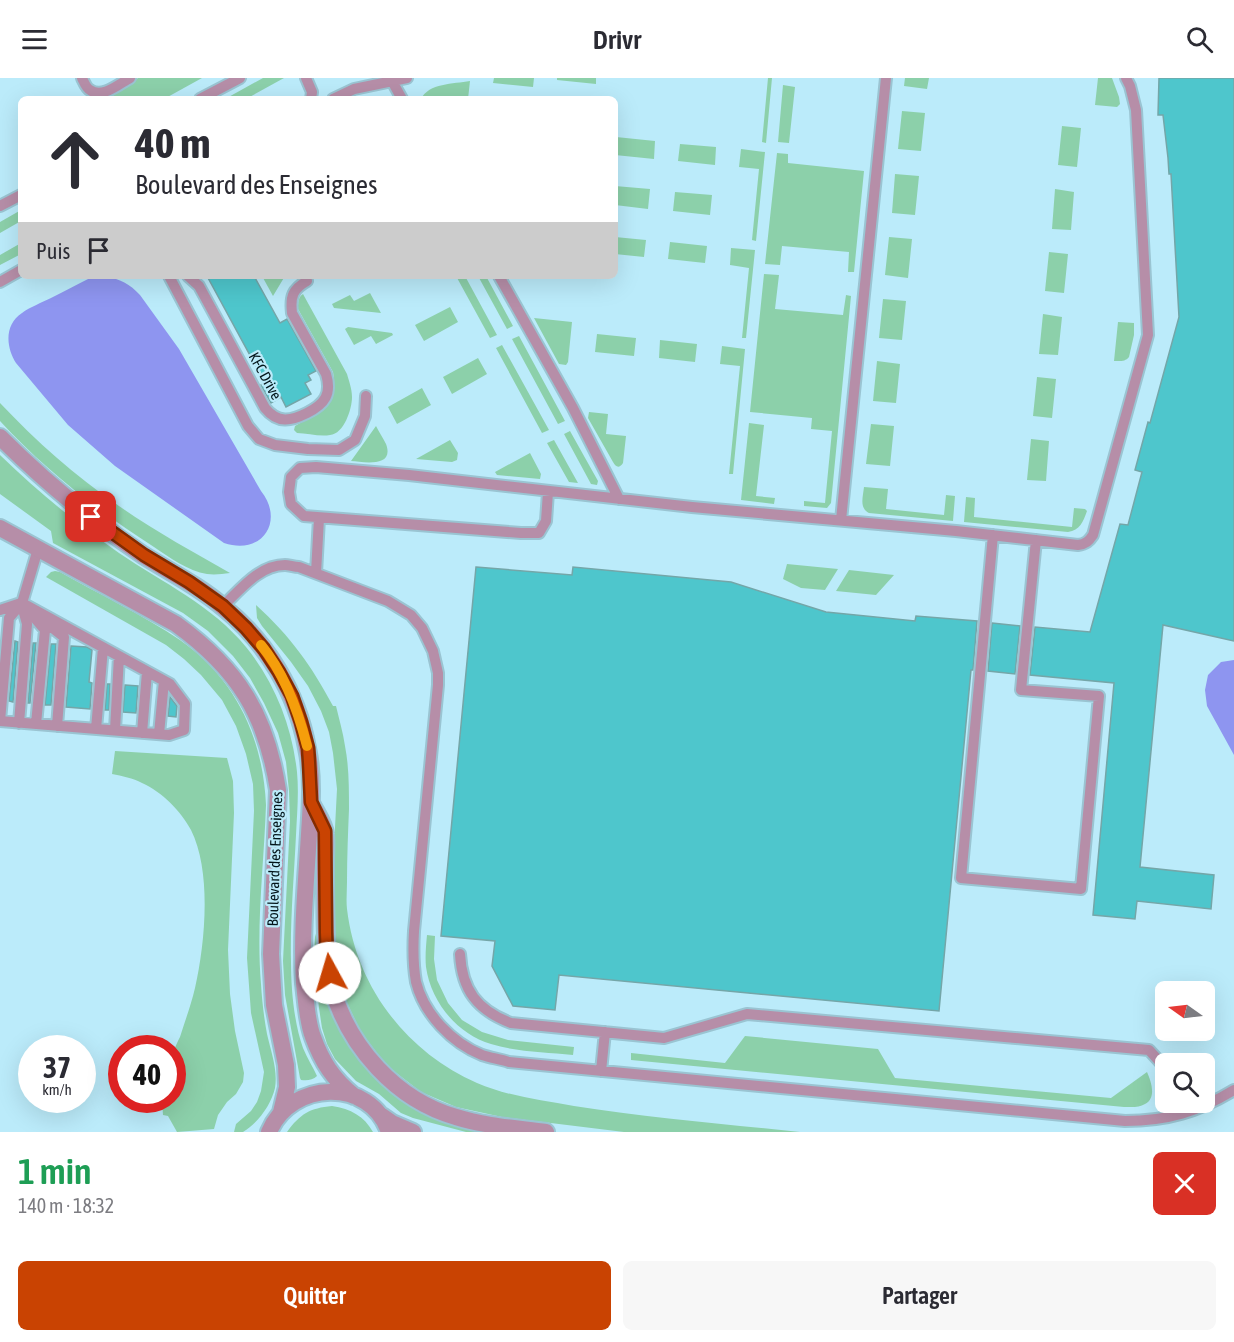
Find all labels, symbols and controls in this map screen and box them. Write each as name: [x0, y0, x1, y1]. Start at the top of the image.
icon: menu: [18, 23, 51, 56]
icon: search: [1183, 23, 1216, 56]
text: Drivr: [593, 24, 641, 55]
text: 40 m: [135, 119, 210, 167]
icon: ahead: [36, 120, 114, 198]
text: Boulevard des Enseignes: [135, 169, 378, 200]
icon: arrive: [82, 234, 115, 267]
text: Puis: [36, 238, 70, 264]
street label: KFC Drive: [246, 349, 285, 402]
pin: [65, 491, 116, 542]
icon: arrive: [74, 500, 107, 533]
street label: Boulevard des Enseignes: [264, 791, 285, 927]
position arrow: [298, 941, 362, 1005]
north arrow: [1155, 981, 1215, 1041]
map controls: [1155, 981, 1215, 1113]
speed limit sign: 40: [108, 1035, 186, 1113]
text: 37: [43, 1050, 71, 1084]
button: search: [1155, 1053, 1215, 1113]
text: km/h: [42, 1081, 72, 1098]
text: 1 min: [18, 1150, 92, 1192]
button: close: [1153, 1152, 1216, 1215]
text: 140 m · 18:32: [18, 1194, 114, 1217]
button: Quitter: [18, 1261, 611, 1330]
button: Partager: [623, 1261, 1216, 1330]

